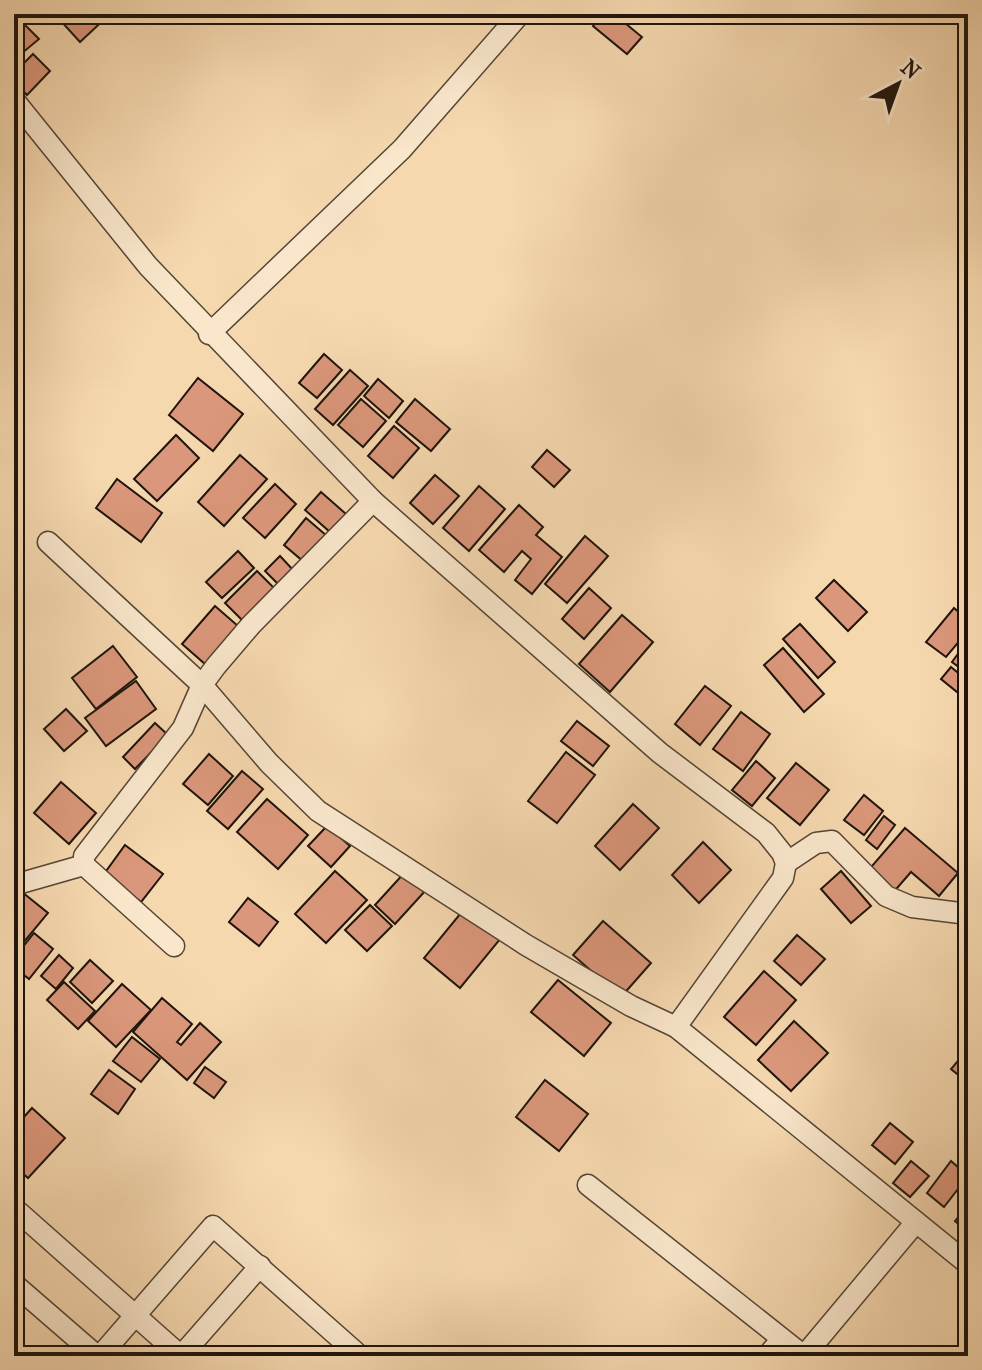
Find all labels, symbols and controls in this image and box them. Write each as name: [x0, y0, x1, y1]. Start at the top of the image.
north arrow: [858, 44, 938, 124]
text: N: [896, 54, 926, 85]

